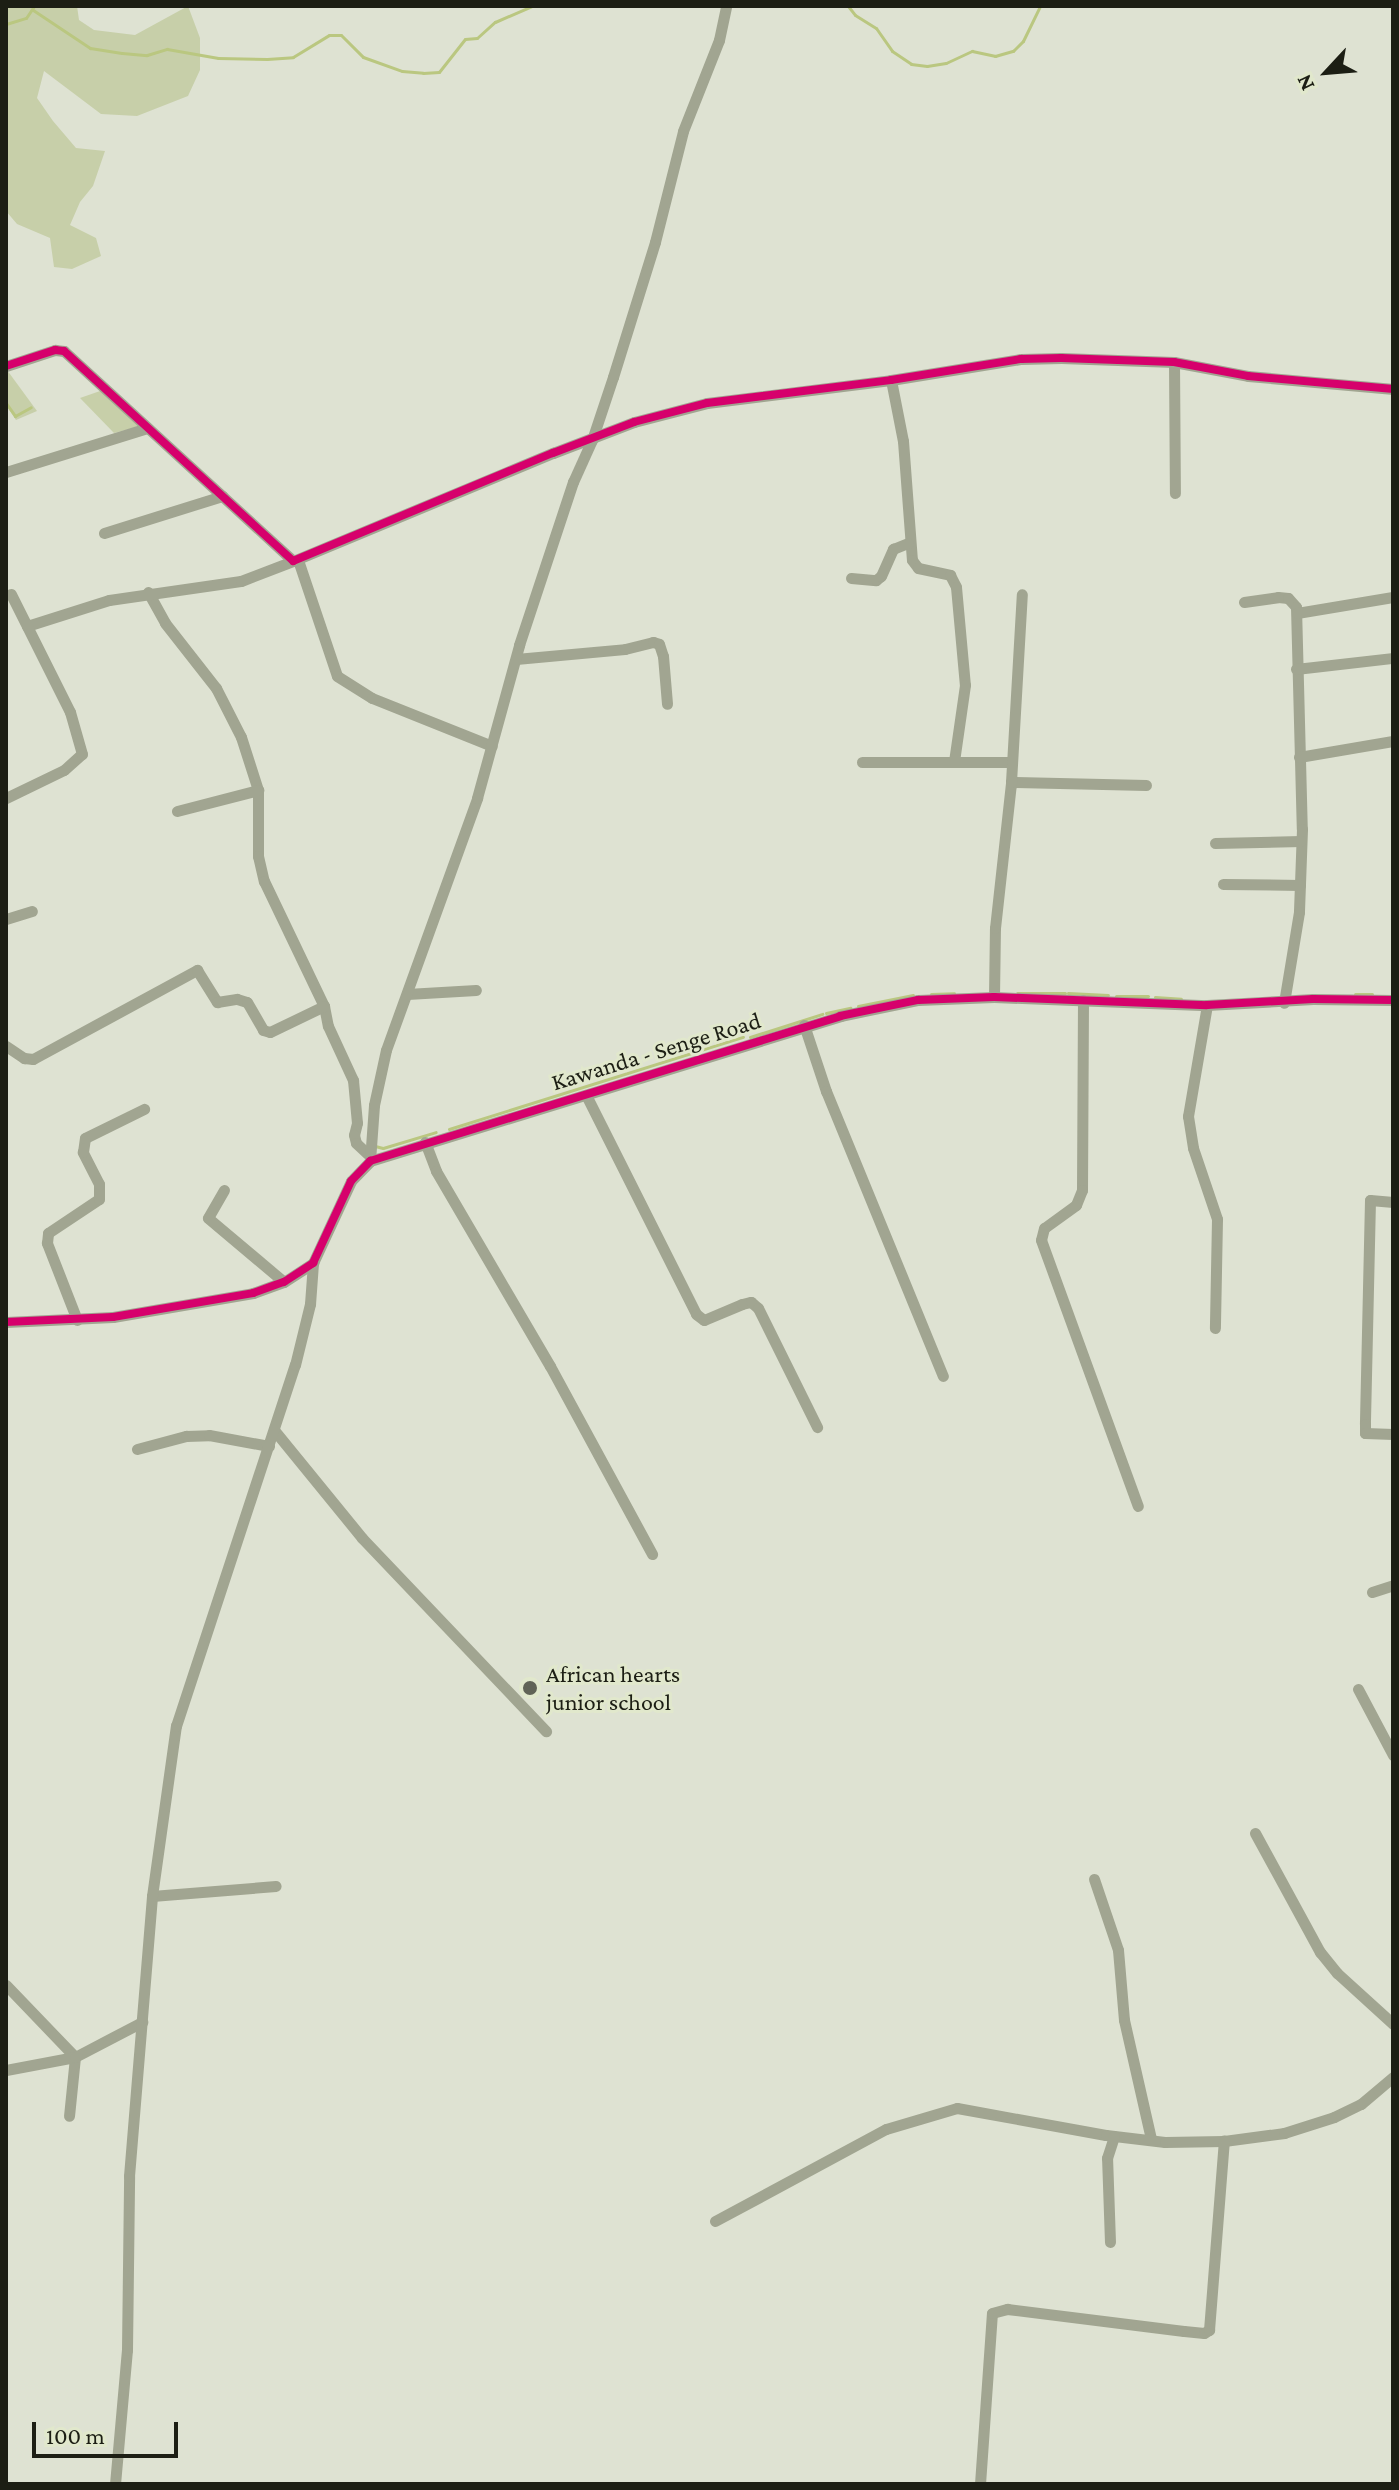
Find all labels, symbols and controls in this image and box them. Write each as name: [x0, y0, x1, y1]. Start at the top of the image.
north arrow: [1287, 32, 1367, 112]
text: N: [1290, 71, 1320, 95]
street label: Kawanda - Senge Road: [548, 1005, 764, 1097]
place label: African hearts junior school: [546, 1660, 680, 1716]
marker: African hearts junior school: [521, 1679, 539, 1697]
scale bar: [36, 2406, 182, 2456]
text: 100 m: [46, 2422, 105, 2449]

